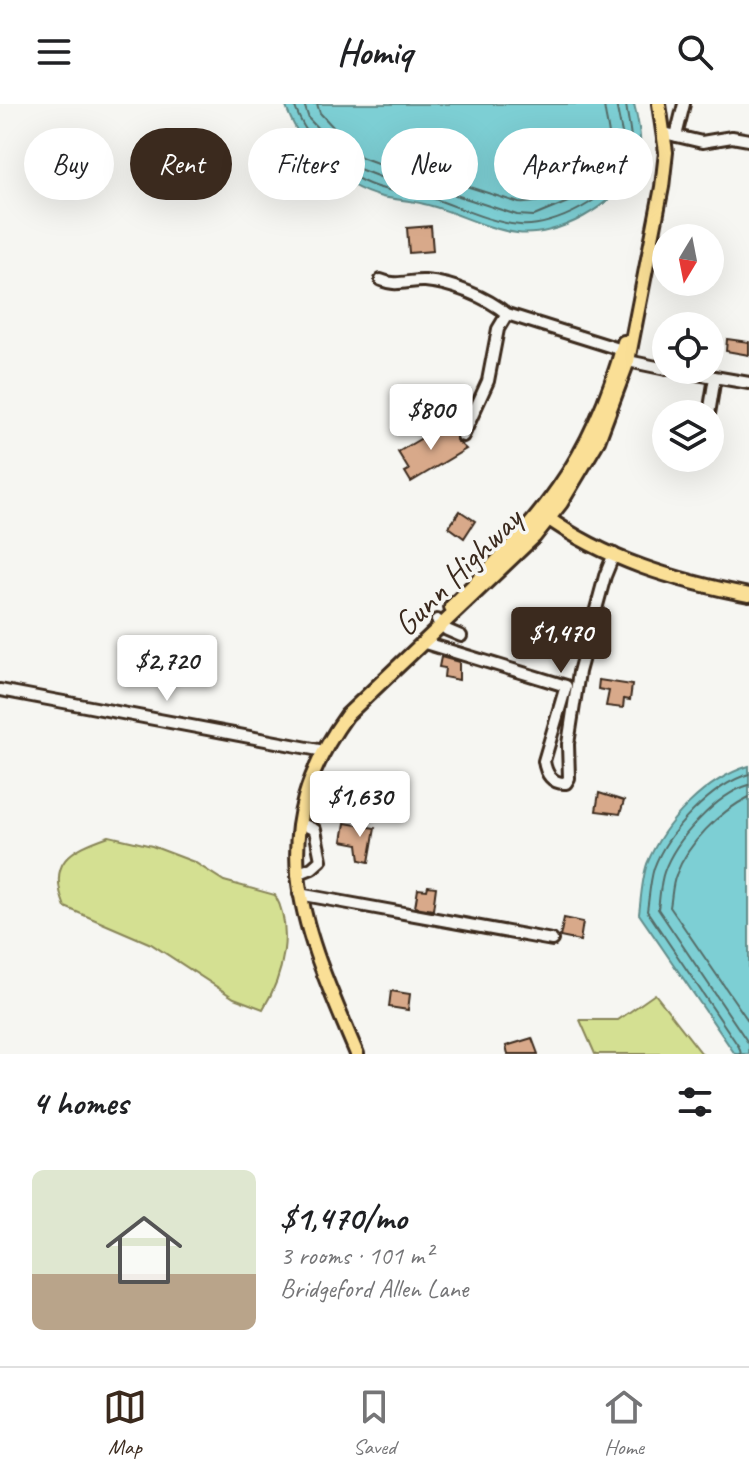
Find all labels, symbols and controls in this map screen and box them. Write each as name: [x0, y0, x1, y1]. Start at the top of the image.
text: Homiq: [337, 29, 412, 75]
icon: menu: [32, 30, 76, 74]
icon: search: [673, 30, 717, 74]
chip: Buy: [24, 128, 114, 200]
chip: Rent: [130, 128, 232, 200]
chip: Filters: [248, 128, 365, 200]
chip: New: [381, 128, 478, 200]
chip: Apartment: [494, 128, 653, 200]
north arrow: [652, 224, 724, 296]
map controls: [652, 224, 724, 472]
button: locate: [652, 312, 724, 384]
pin: $800: [384, 384, 478, 452]
text: $800: [408, 393, 454, 426]
button: layers: [652, 400, 724, 472]
street label: Gunn Highway: [384, 496, 533, 645]
pin: $1,470: [496, 607, 626, 675]
text: $1,470: [529, 616, 593, 649]
pin: $2,720: [102, 635, 232, 703]
text: $2,720: [135, 644, 199, 677]
pin: $1,630: [295, 771, 425, 839]
text: $1,630: [328, 780, 392, 813]
icon: filters: [673, 1080, 717, 1124]
text: 4 homes: [32, 1081, 128, 1124]
text: $1,470/mo: [280, 1196, 407, 1239]
icon: home: [96, 1202, 192, 1298]
text: 3 rooms · 101 m²: [280, 1239, 432, 1272]
text: Bridgeford Allen Lane: [280, 1272, 468, 1305]
tab: Map: [103, 1385, 147, 1461]
tab: Saved: [352, 1385, 396, 1461]
tab: Home: [602, 1385, 646, 1461]

